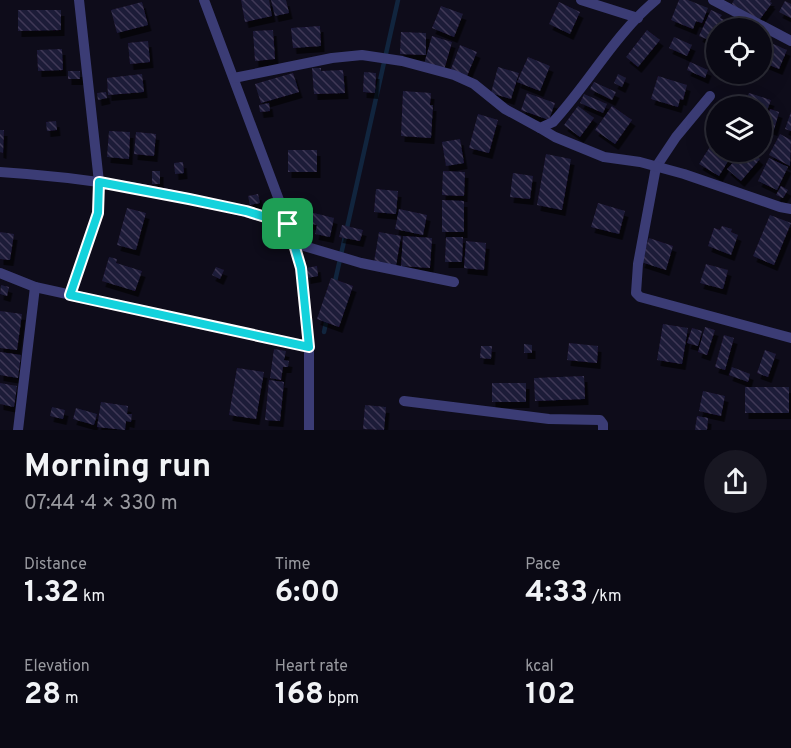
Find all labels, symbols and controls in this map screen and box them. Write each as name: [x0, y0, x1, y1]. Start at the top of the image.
map controls: [706, 18, 772, 162]
button: locate: [706, 18, 772, 84]
button: layers: [706, 96, 772, 162]
pin: [262, 198, 313, 249]
icon: arrive: [271, 207, 304, 240]
text: Morning run: [24, 447, 211, 489]
button: share: [704, 450, 767, 513]
text: 07:44 · 4 × 330 m: [24, 491, 178, 517]
text: Distance: [24, 555, 87, 575]
text: Time: [275, 555, 310, 575]
text: Pace: [525, 555, 560, 575]
text: 1.32: [24, 575, 79, 612]
text: 6:00: [275, 575, 340, 612]
text: 4:33: [525, 575, 588, 612]
text: km: [79, 587, 105, 607]
text: /km: [588, 587, 621, 607]
text: Elevation: [24, 657, 90, 677]
text: Heart rate: [275, 657, 348, 677]
text: kcal: [525, 657, 554, 677]
text: 28: [24, 677, 61, 714]
text: 168: [275, 677, 324, 714]
text: 102: [525, 677, 575, 714]
text: m: [61, 689, 79, 709]
text: bpm: [324, 689, 359, 709]

